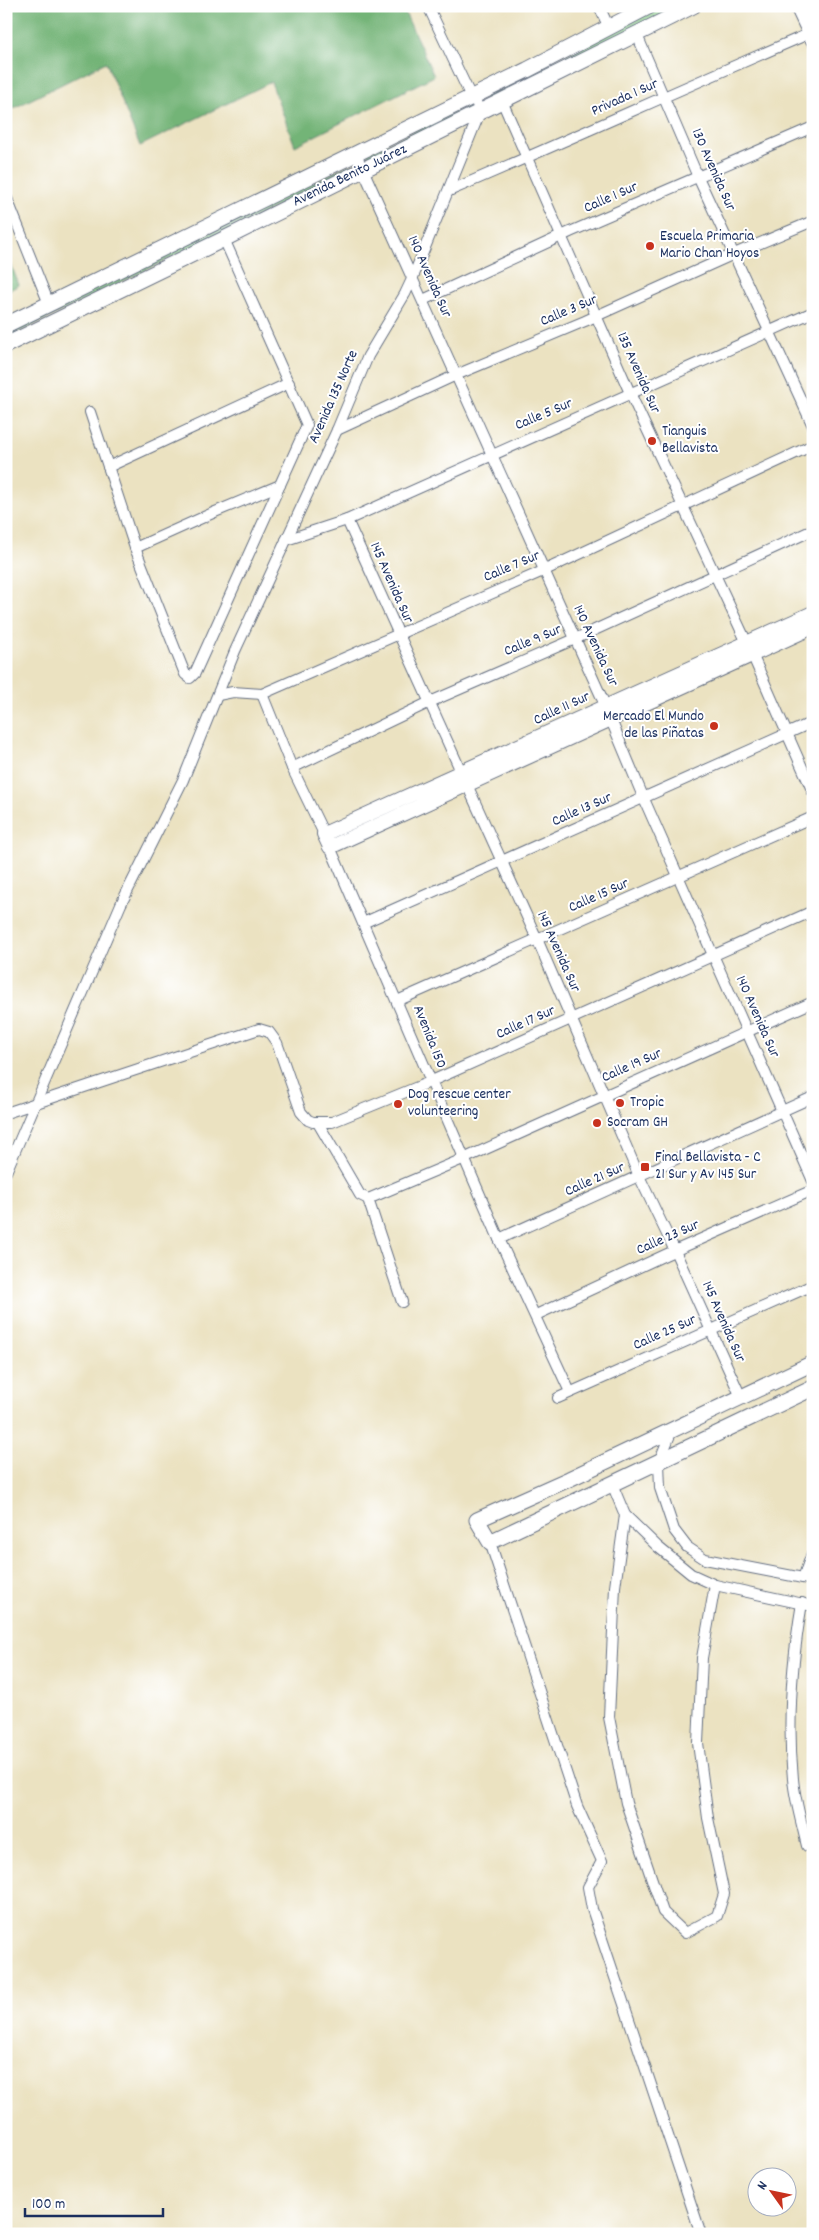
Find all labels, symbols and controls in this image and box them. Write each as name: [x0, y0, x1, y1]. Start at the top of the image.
street label: Privada 1 Sur: [588, 73, 662, 123]
street label: 130 Avenida Sur: [685, 125, 741, 215]
street label: Avenida Benito Juárez: [289, 139, 411, 213]
street label: Calle 1 Sur: [580, 176, 642, 220]
place label: Escuela Primaria Mario Chan Hoyos: [660, 226, 759, 265]
street label: 140 Avenida Sur: [401, 232, 457, 322]
marker: Escuela Primaria Mario Chan Hoyos: [644, 240, 656, 252]
street label: Calle 3 Sur: [537, 289, 601, 333]
street label: 135 Avenida Sur: [610, 329, 666, 418]
street label: Avenida 135 Norte: [304, 346, 365, 447]
street label: Calle 5 Sur: [512, 393, 577, 437]
place label: Tianguis Bellavista: [662, 421, 719, 460]
marker: Tianguis Bellavista: [646, 435, 658, 447]
street label: 145 Avenida Sur: [363, 539, 419, 627]
street label: Calle 7 Sur: [480, 545, 544, 589]
street label: 140 Avenida Sur: [566, 601, 624, 691]
street label: Calle 9 Sur: [501, 619, 566, 663]
street label: Calle 11 Sur: [530, 686, 594, 732]
place label: Mercado El Mundo de las Piñatas: [603, 706, 704, 745]
marker: Mercado El Mundo de las Piñatas: [708, 720, 720, 732]
street label: Calle 13 Sur: [548, 787, 616, 833]
street label: Calle 15 Sur: [565, 873, 633, 919]
street label: 145 Avenida Sur: [530, 908, 586, 996]
street label: 140 Avenida Sur: [729, 972, 785, 1062]
street label: Calle 17 Sur: [493, 1000, 560, 1046]
street label: Avenida 150: [406, 1002, 452, 1072]
street label: Calle 19 Sur: [598, 1043, 666, 1089]
place label: Dog rescue center volunteering: [408, 1084, 511, 1123]
place label: Tropic: [630, 1092, 664, 1114]
marker: Tropic: [614, 1097, 626, 1109]
marker: Dog rescue center volunteering: [392, 1098, 404, 1110]
place label: Socram GH: [607, 1112, 668, 1134]
marker: Socram GH: [591, 1117, 603, 1129]
place label: Final Bellavista - C 21 Sur y Av 145 Sur: [655, 1147, 761, 1186]
street label: Calle 21 Sur: [561, 1157, 629, 1203]
marker: Final Bellavista - C 21 Sur y Av 145 Sur: [639, 1161, 651, 1173]
street label: Calle 23 Sur: [633, 1214, 703, 1262]
street label: 145 Avenida Sur: [695, 1278, 751, 1366]
street label: Calle 25 Sur: [630, 1309, 701, 1357]
north arrow: [746, 2168, 796, 2218]
text: N: [753, 2178, 773, 2194]
scale bar: [25, 2185, 162, 2217]
text: 100 m: [32, 2194, 65, 2216]

